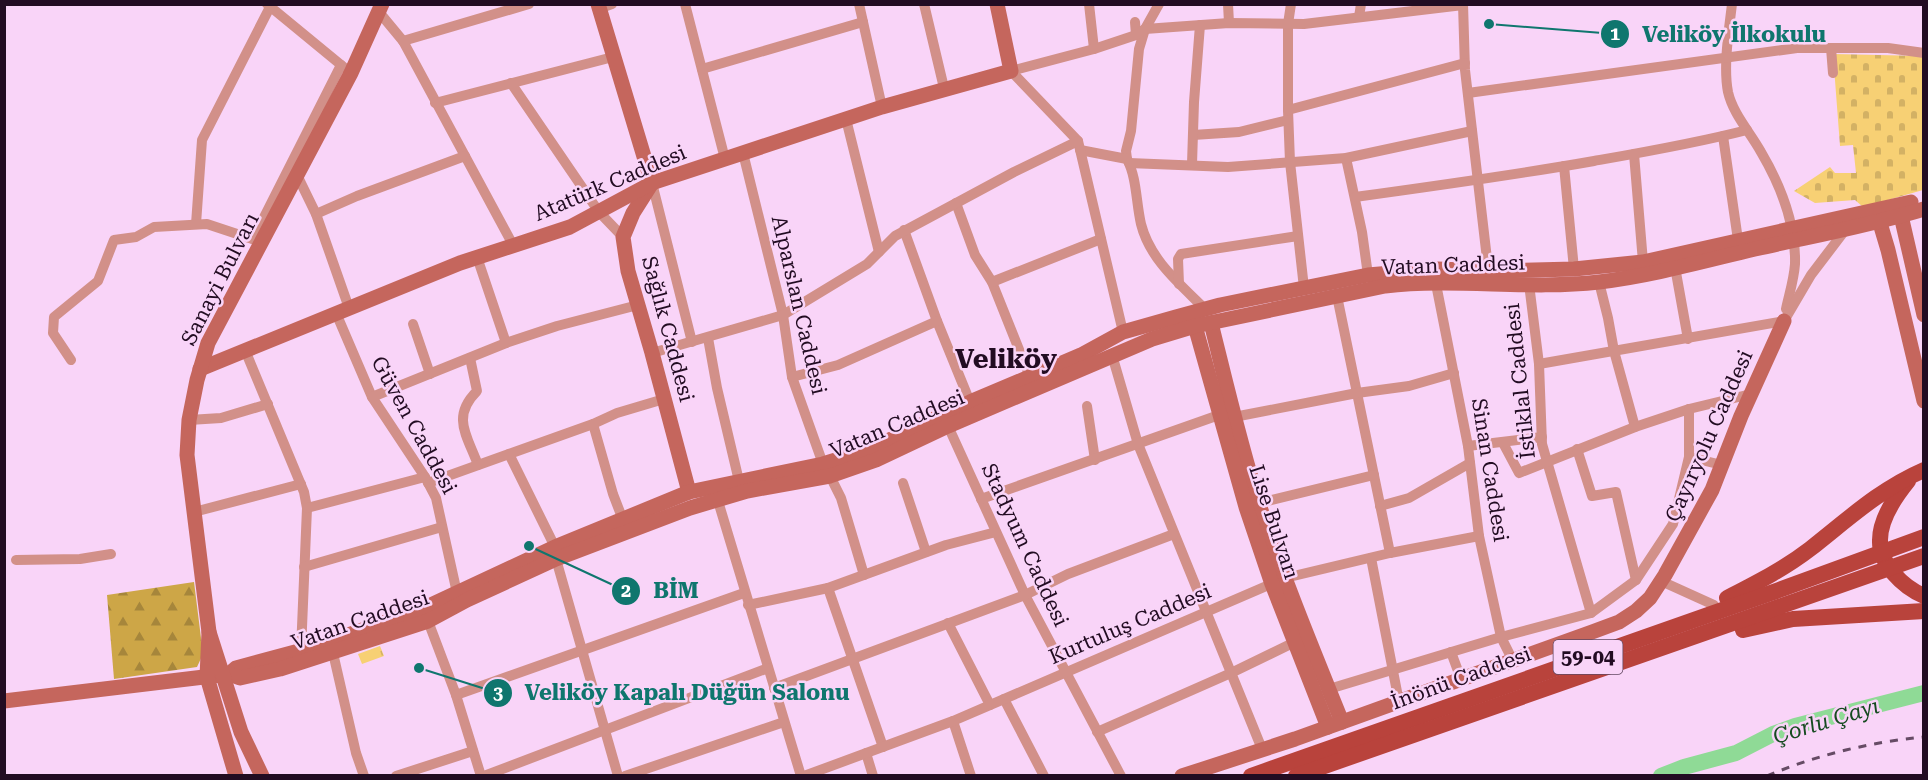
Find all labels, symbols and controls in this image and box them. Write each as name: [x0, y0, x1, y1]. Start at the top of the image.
callout: Veliköy İlkokulu: [1600, 14, 1838, 54]
text: Veliköy İlkokulu: [1642, 21, 1827, 47]
text: 1: [1610, 23, 1620, 44]
street label: Atatürk Caddesi: [530, 140, 690, 226]
street label: Sanayi Bulvarı: [176, 209, 264, 349]
street label: Alparslan Caddesi: [767, 213, 831, 397]
street label: Vatan Caddesi: [1381, 250, 1526, 280]
street label: Sağlık Caddesi: [637, 254, 699, 405]
street label: İstiklal Caddesi: [1500, 302, 1540, 460]
district label: Veliköy: [955, 343, 1058, 375]
street label: Çayıryolu Caddesi: [1660, 346, 1758, 525]
street label: Güven Caddesi: [366, 352, 462, 498]
street label: Vatan Caddesi: [826, 385, 968, 463]
street label: Sinan Caddesi: [1467, 397, 1513, 544]
street label: Stadyum Caddesi: [977, 460, 1073, 630]
street label: Lise Bulvarı: [1244, 462, 1304, 582]
callout: BİM: [611, 571, 711, 611]
text: BİM: [653, 577, 699, 603]
street label: Kurtuluş Caddesi: [1045, 579, 1215, 669]
text: 2: [621, 580, 631, 601]
street label: Vatan Caddesi: [288, 585, 432, 655]
road number: 59-04: [1554, 640, 1622, 674]
street label: İnönü Caddesi: [1388, 641, 1535, 714]
callout: Veliköy Kapalı Düğün Salonu: [483, 673, 862, 713]
text: Veliköy Kapalı Düğün Salonu: [525, 680, 850, 705]
text: 3: [493, 682, 503, 703]
water label: Çorlu Çayı: [1770, 693, 1882, 749]

